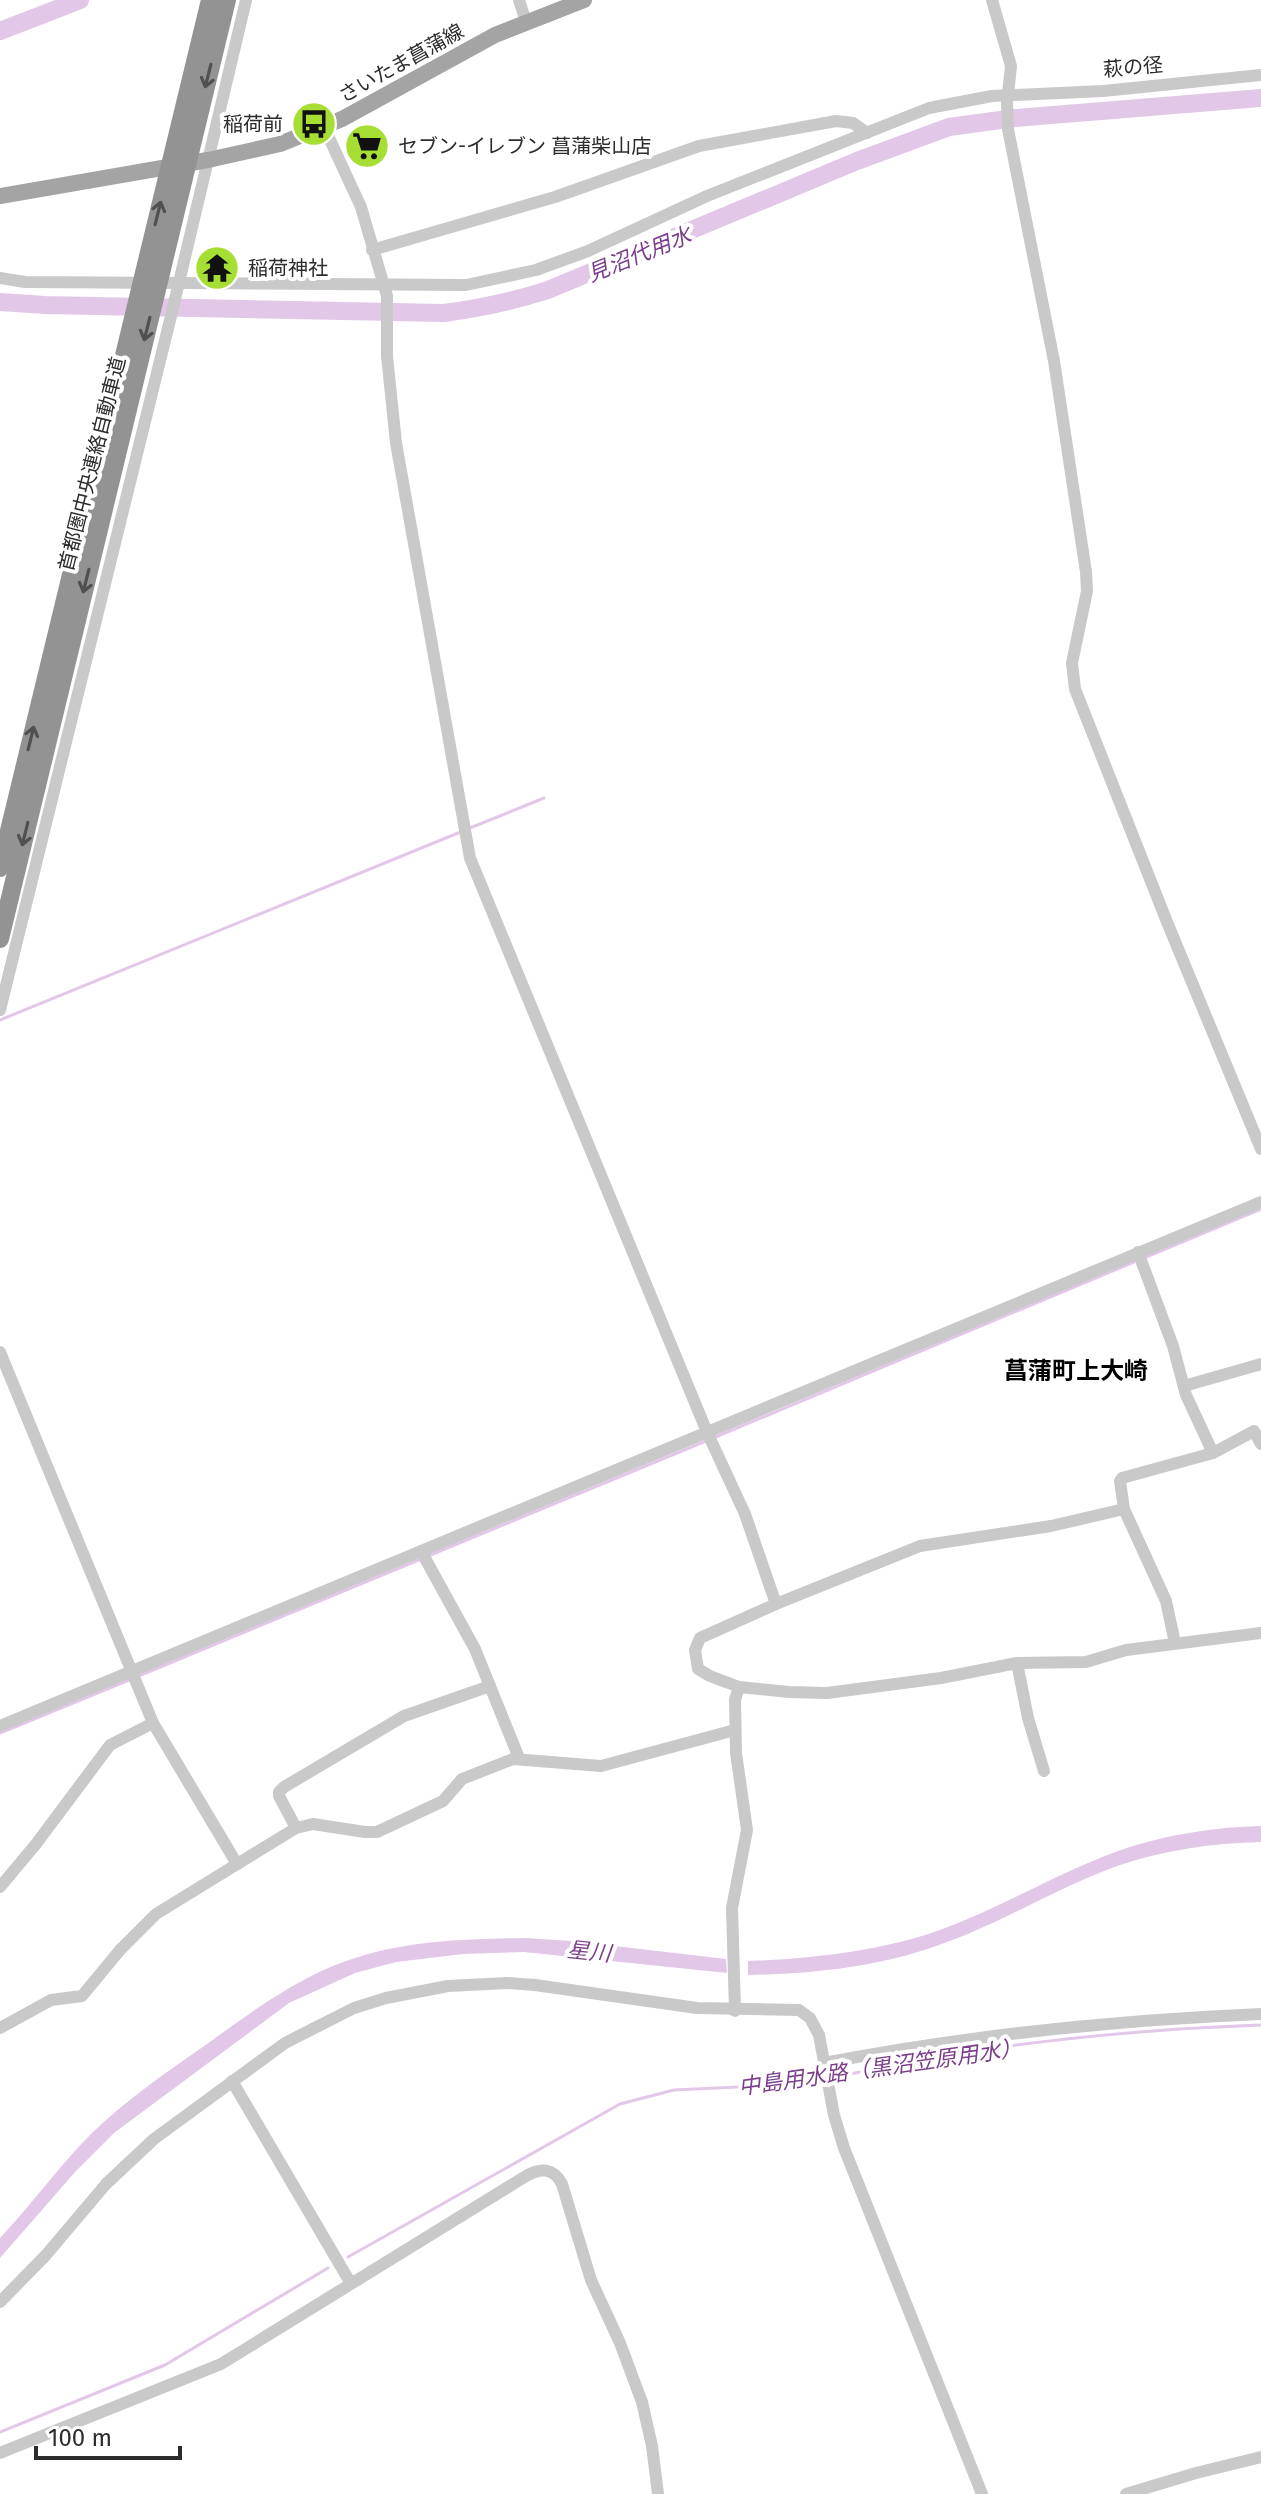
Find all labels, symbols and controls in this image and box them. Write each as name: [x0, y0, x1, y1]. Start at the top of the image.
street label: さいたま菖蒲線: [334, 19, 468, 107]
street label: 萩の径: [1102, 52, 1164, 82]
one-way arrow: [200, 62, 215, 88]
bus stop icon: 稲荷前: [290, 100, 338, 148]
place label: 稲荷前: [223, 112, 283, 136]
supermarket icon: セブン-イレブン 菖蒲柴山店: [343, 122, 391, 170]
place label: セブン-イレブン 菖蒲柴山店: [398, 134, 651, 158]
one-way arrow: [151, 200, 166, 226]
water label: 見沼代用水: [583, 221, 697, 288]
temple icon: 稲荷神社: [193, 244, 241, 292]
place label: 稲荷神社: [248, 256, 328, 280]
one-way arrow: [139, 315, 154, 341]
street label: 首都圏中央連絡自動車道: [54, 354, 130, 574]
one-way arrow: [78, 568, 93, 594]
one-way arrow: [25, 725, 40, 751]
one-way arrow: [17, 821, 32, 846]
district label: 菖蒲町上大崎: [1004, 1357, 1148, 1385]
water label: 星川: [566, 1936, 614, 1967]
water label: 中島用水路（黒沼笠原用水）: [737, 2034, 1024, 2101]
scale bar: [36, 2410, 180, 2460]
text: 100 m: [48, 2424, 112, 2452]

